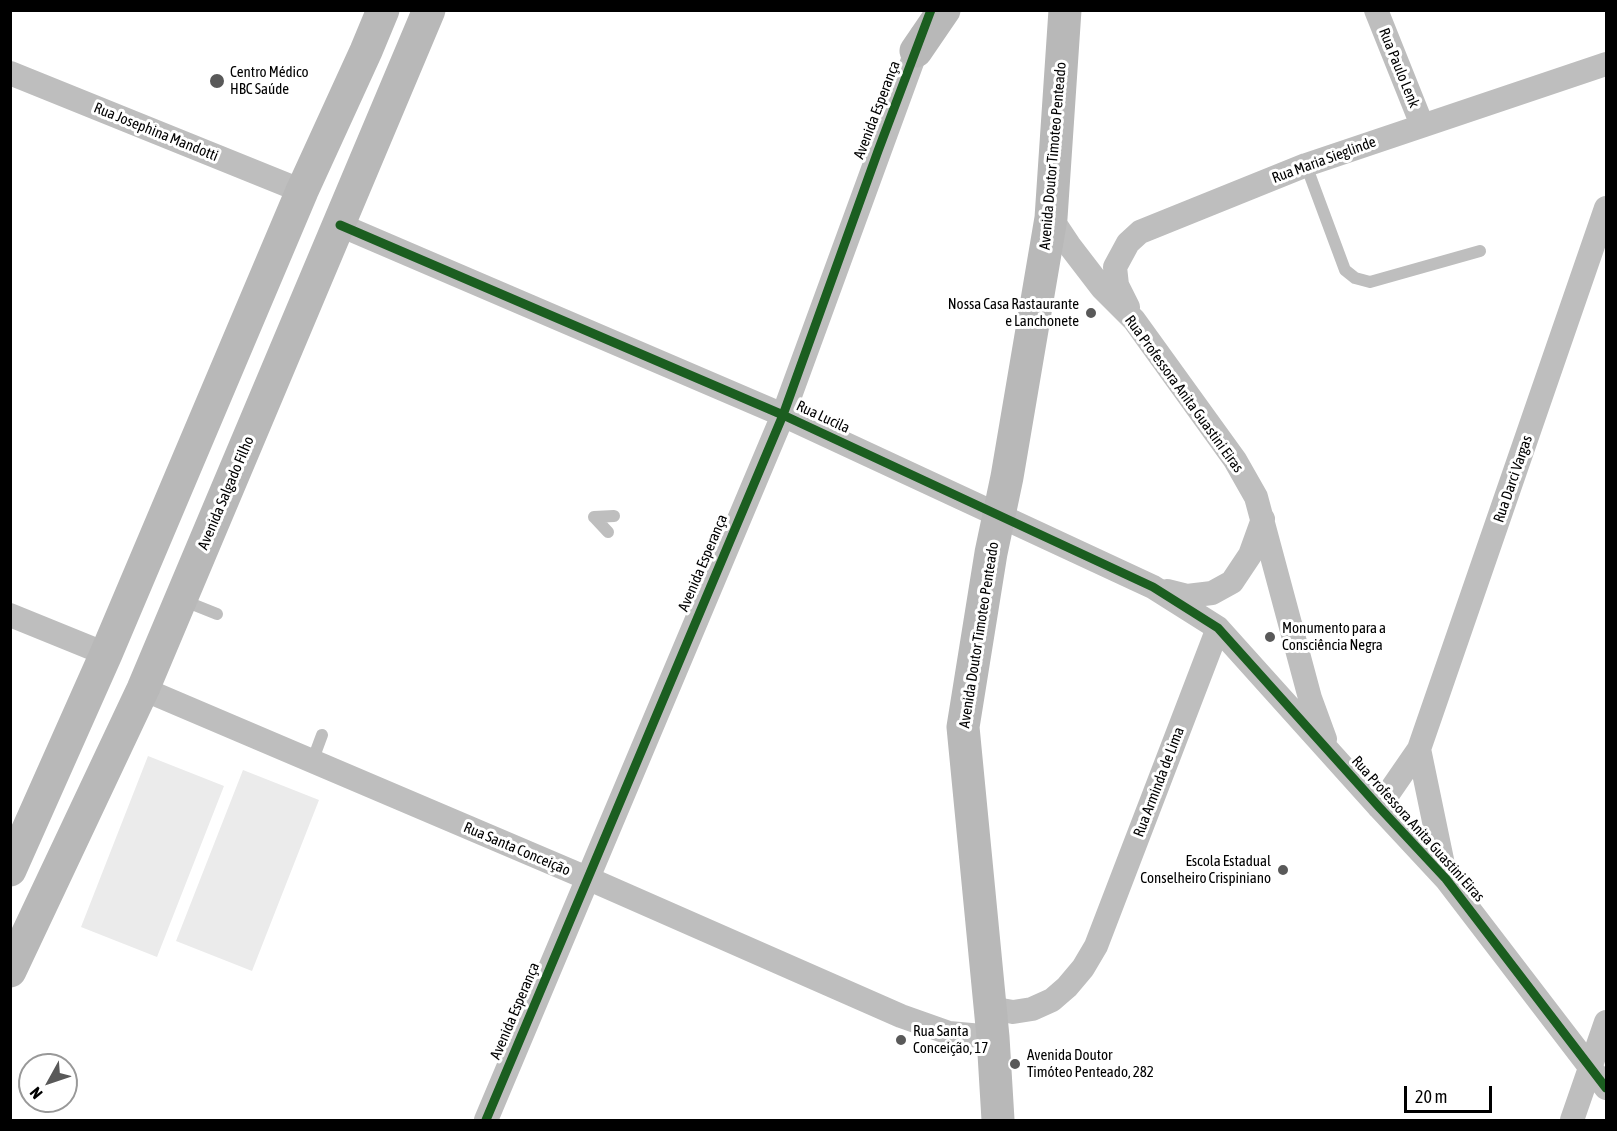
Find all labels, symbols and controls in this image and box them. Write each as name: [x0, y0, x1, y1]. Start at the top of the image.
street label: Rua Paulo Lenk: [1375, 25, 1423, 111]
street label: Avenida Esperança: [850, 58, 904, 162]
street label: Avenida Doutor Timoteo Penteado: [1036, 61, 1070, 251]
place label: Centro Médico HBC Saúde: [230, 63, 309, 98]
marker: Centro Médico HBC Saúde: [208, 72, 226, 90]
street label: Rua Josephina Mandotti: [91, 99, 221, 165]
street label: Rua Maria Sieglinde: [1270, 133, 1378, 187]
place label: Nossa Casa Rastaurante e Lanchonete: [948, 295, 1079, 330]
marker: Nossa Casa Rastaurante e Lanchonete: [1084, 306, 1098, 320]
street label: Rua Professora Anita Guastini Eiras: [1121, 312, 1247, 476]
street label: Rua Lucila: [793, 397, 853, 437]
street label: Rua Darci Vargas: [1490, 433, 1536, 525]
street label: Avenida Salgado Filho: [194, 434, 258, 552]
street label: Avenida Esperança: [674, 512, 732, 614]
street label: Avenida Doutor Timoteo Penteado: [955, 541, 1003, 729]
place label: Monumento para a Consciência Negra: [1282, 619, 1386, 654]
marker: Monumento para a Consciência Negra: [1263, 630, 1277, 644]
street label: Rua Arminda de Lima: [1130, 725, 1188, 839]
street label: Rua Professora Anita Guastini Eiras: [1348, 752, 1488, 906]
street label: Rua Santa Conceição: [461, 818, 573, 880]
place label: Escola Estadual Conselheiro Crispiniano: [1140, 852, 1271, 887]
marker: Escola Estadual Conselheiro Crispiniano: [1276, 863, 1290, 877]
street label: Avenida Esperança: [486, 960, 544, 1062]
place label: Rua Santa Conceição, 17: [913, 1022, 988, 1057]
marker: Rua Santa Conceição, 17: [894, 1033, 908, 1047]
place label: Avenida Doutor Timóteo Penteado, 282: [1027, 1046, 1154, 1081]
north arrow: [18, 1053, 78, 1113]
marker: Avenida Doutor Timóteo Penteado, 282: [1008, 1057, 1022, 1071]
scale bar: [1407, 1074, 1496, 1112]
text: N: [26, 1084, 46, 1103]
text: 20 m: [1415, 1086, 1447, 1107]

